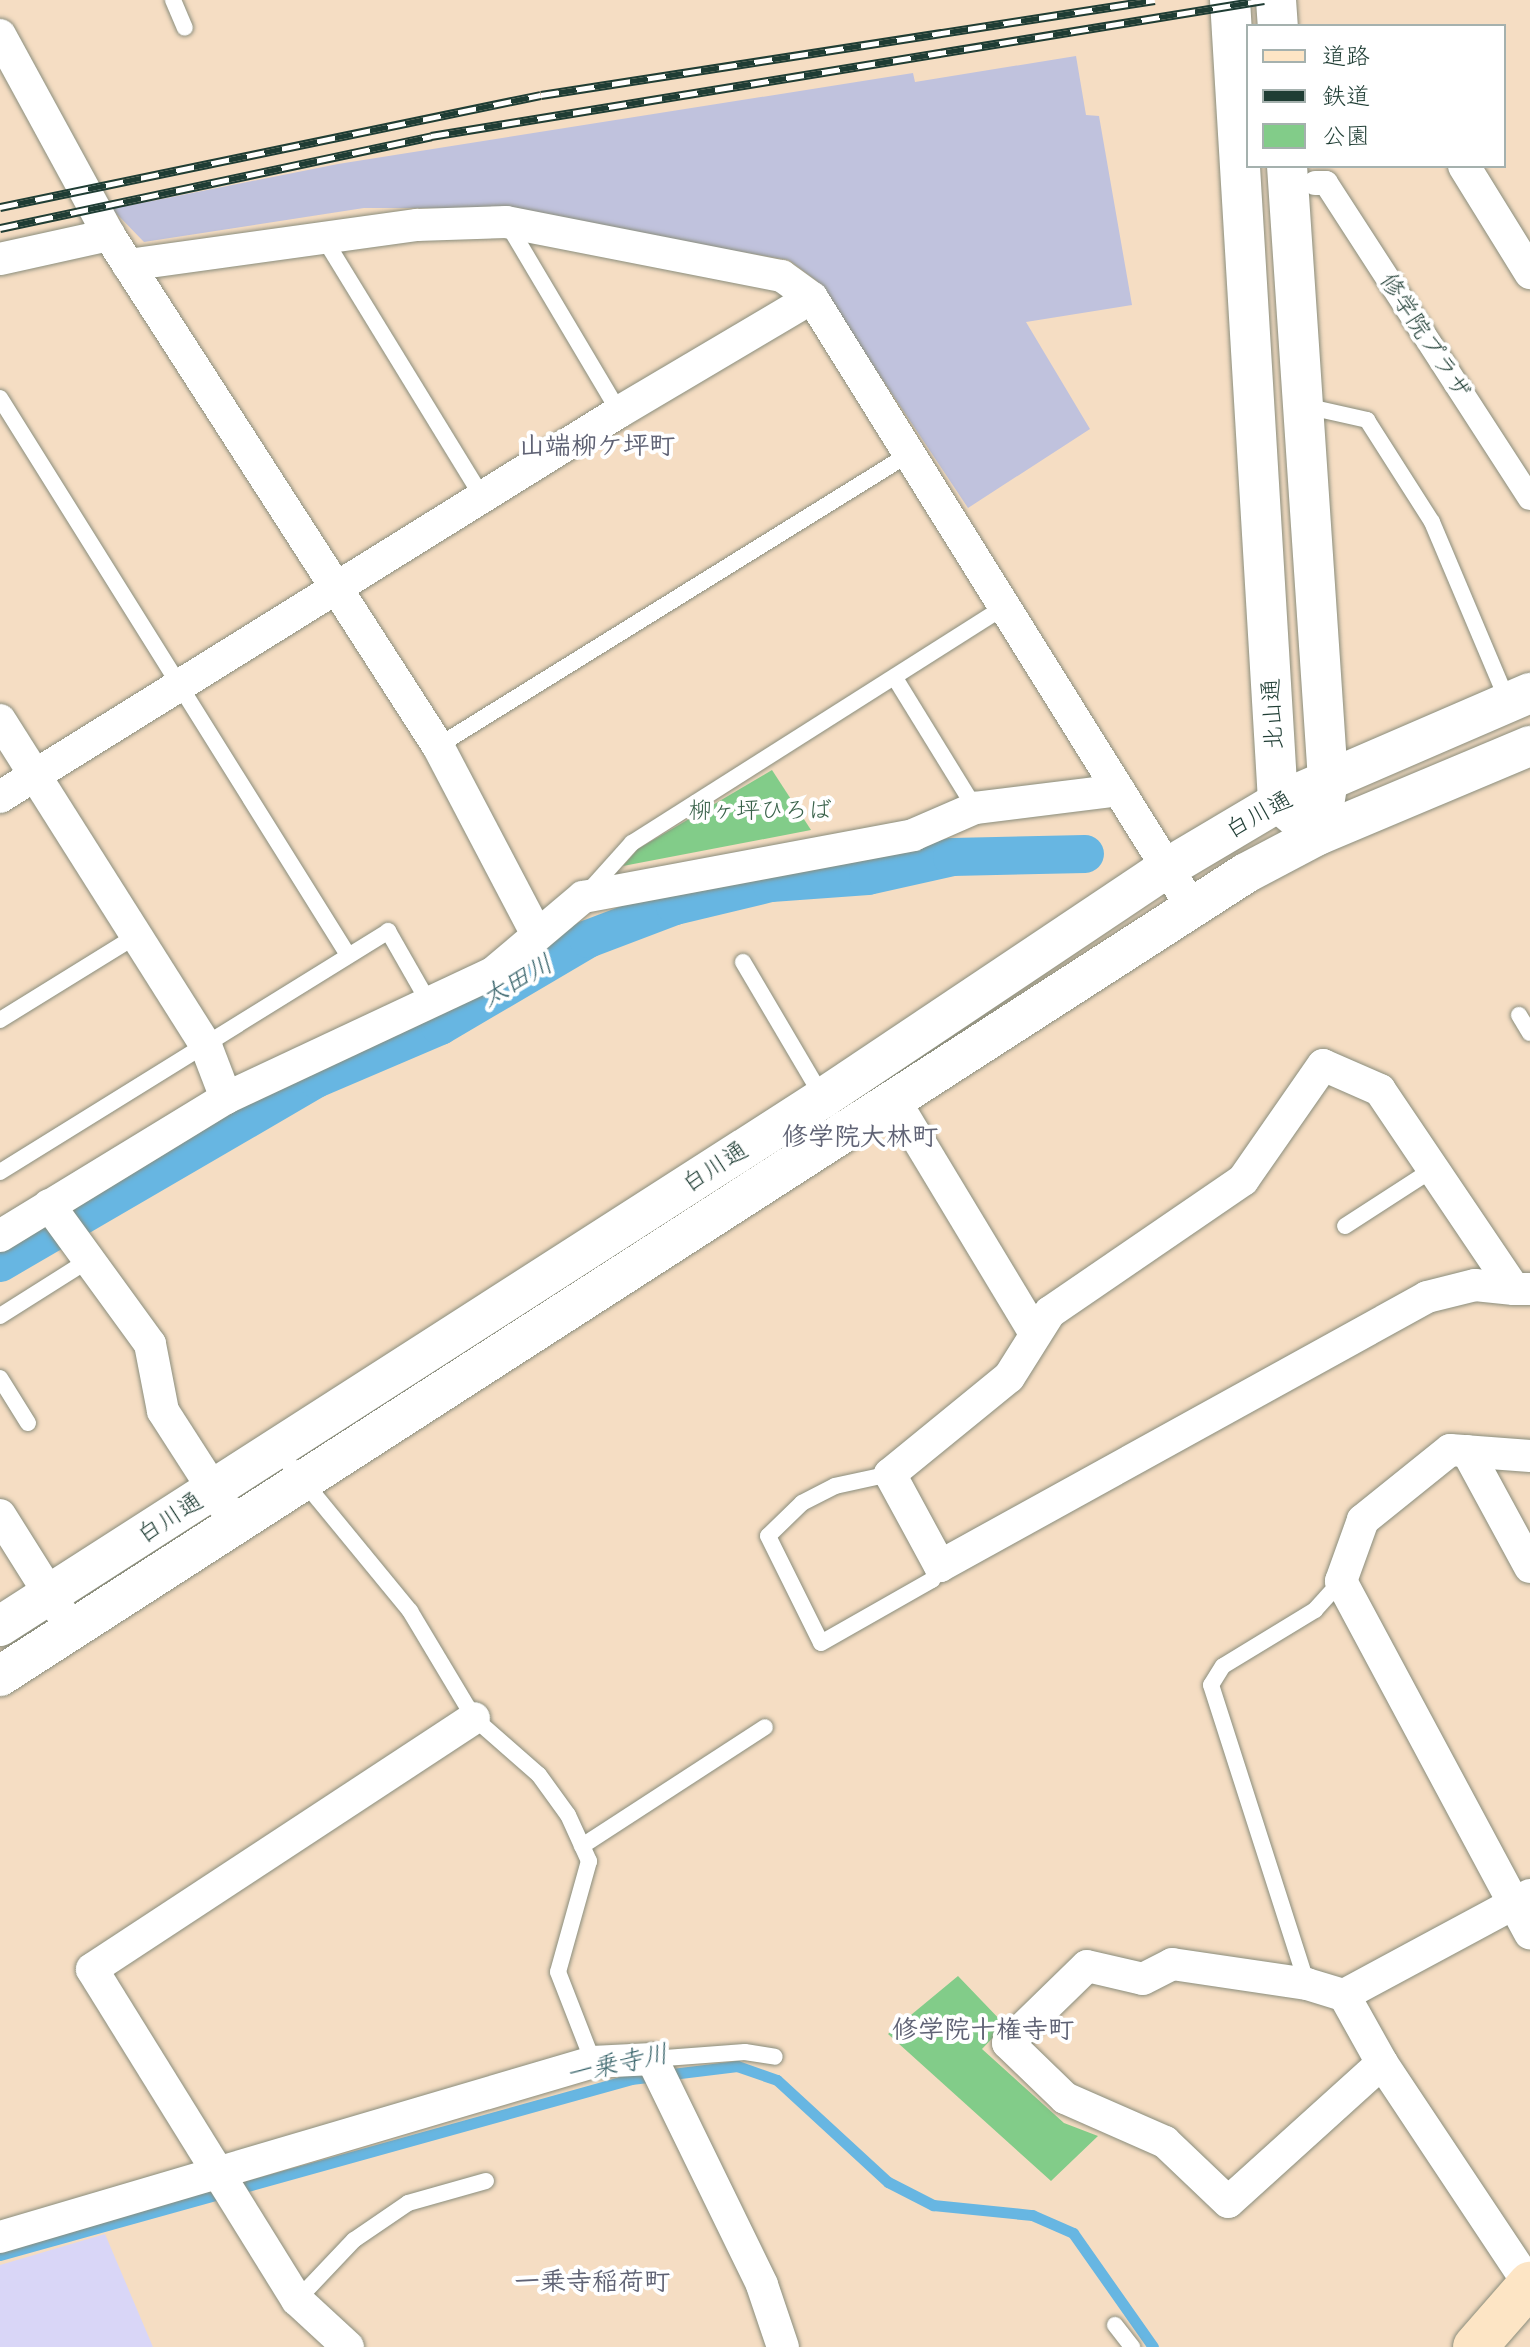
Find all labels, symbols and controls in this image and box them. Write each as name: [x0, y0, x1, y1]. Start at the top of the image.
legend: [1246, 24, 1506, 168]
text: 道路: [1322, 35, 1370, 77]
text: 鉄道: [1322, 75, 1370, 117]
text: 公園: [1322, 115, 1370, 157]
street label: 修学院プラザ: [1374, 268, 1476, 404]
district label: 山端柳ケ坪町: [519, 430, 675, 462]
street label: 北山通: [1257, 677, 1289, 751]
street label: 白川通: [1221, 785, 1297, 845]
park label: 柳ヶ坪ひろば: [688, 797, 832, 825]
water label: 太田川: [475, 948, 559, 1014]
district label: 修学院大林町: [782, 1121, 938, 1153]
street label: 白川通: [677, 1135, 753, 1199]
street label: 白川通: [132, 1486, 208, 1550]
district label: 修学院十権寺町: [892, 2014, 1074, 2046]
water label: 一乗寺川: [563, 2038, 671, 2090]
district label: 一乗寺稲荷町: [514, 2266, 670, 2298]

